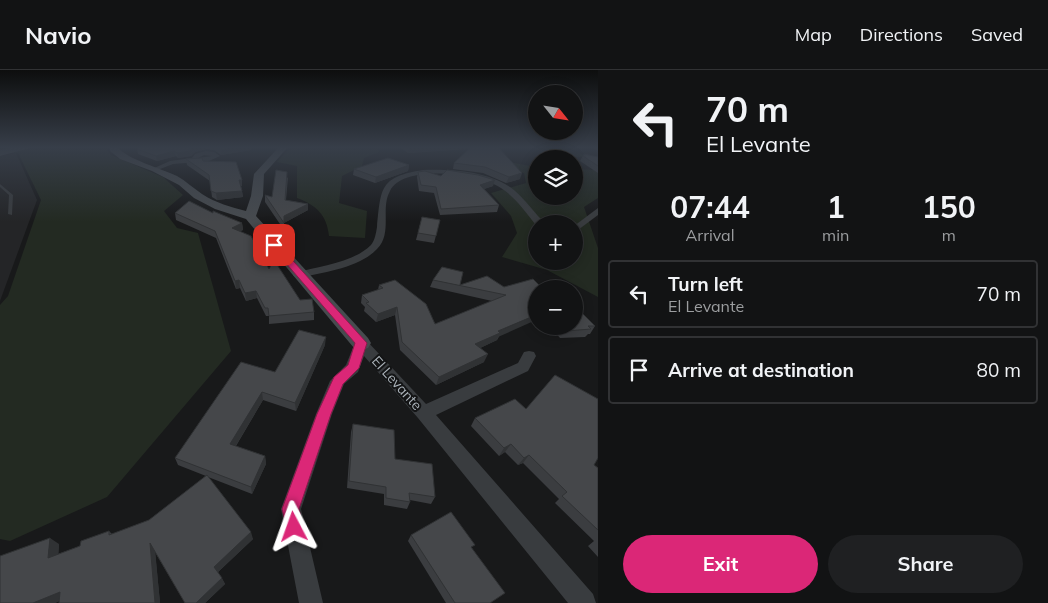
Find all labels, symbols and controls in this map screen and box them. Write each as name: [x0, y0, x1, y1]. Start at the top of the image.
text: Navio: [25, 20, 91, 50]
text: Map: [795, 23, 832, 46]
text: Directions: [860, 23, 943, 46]
text: Saved: [971, 23, 1023, 46]
north arrow: [528, 85, 582, 140]
map controls: [528, 85, 583, 335]
text: 70 m: [706, 87, 789, 131]
icon: left: [623, 90, 688, 155]
text: El Levante: [706, 130, 811, 158]
button: layers: [528, 150, 583, 205]
text: 07:44: [670, 188, 750, 226]
text: 1: [827, 188, 845, 226]
text: 150: [922, 188, 976, 226]
button: +: [528, 215, 583, 270]
pin: [253, 224, 295, 266]
text: Arrival: [686, 225, 735, 245]
text: min: [822, 225, 849, 245]
text: m: [942, 225, 956, 245]
icon: arrive: [260, 231, 288, 259]
text: Turn left: [668, 272, 743, 296]
button: −: [528, 280, 583, 335]
icon: left: [625, 280, 653, 308]
text: 70 m: [977, 282, 1021, 306]
text: El Levante: [668, 296, 744, 316]
street label: El Levante: [368, 352, 426, 414]
icon: arrive: [625, 356, 653, 384]
text: Arrive at destination: [668, 358, 854, 382]
text: 80 m: [977, 358, 1021, 382]
position arrow: [267, 500, 319, 552]
button: Exit: [623, 535, 818, 593]
button: Share: [828, 535, 1023, 593]

